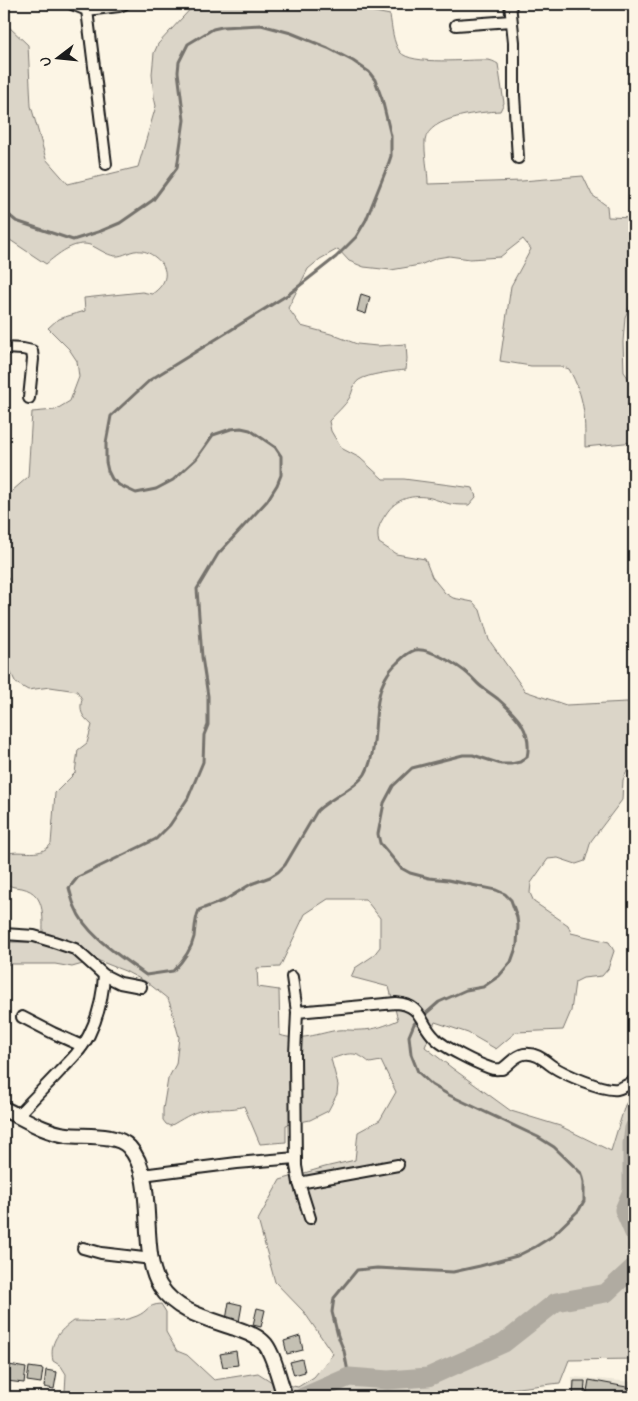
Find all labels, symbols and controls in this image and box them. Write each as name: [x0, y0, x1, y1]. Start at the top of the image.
north arrow: [32, 32, 82, 82]
text: U: [37, 54, 56, 68]

